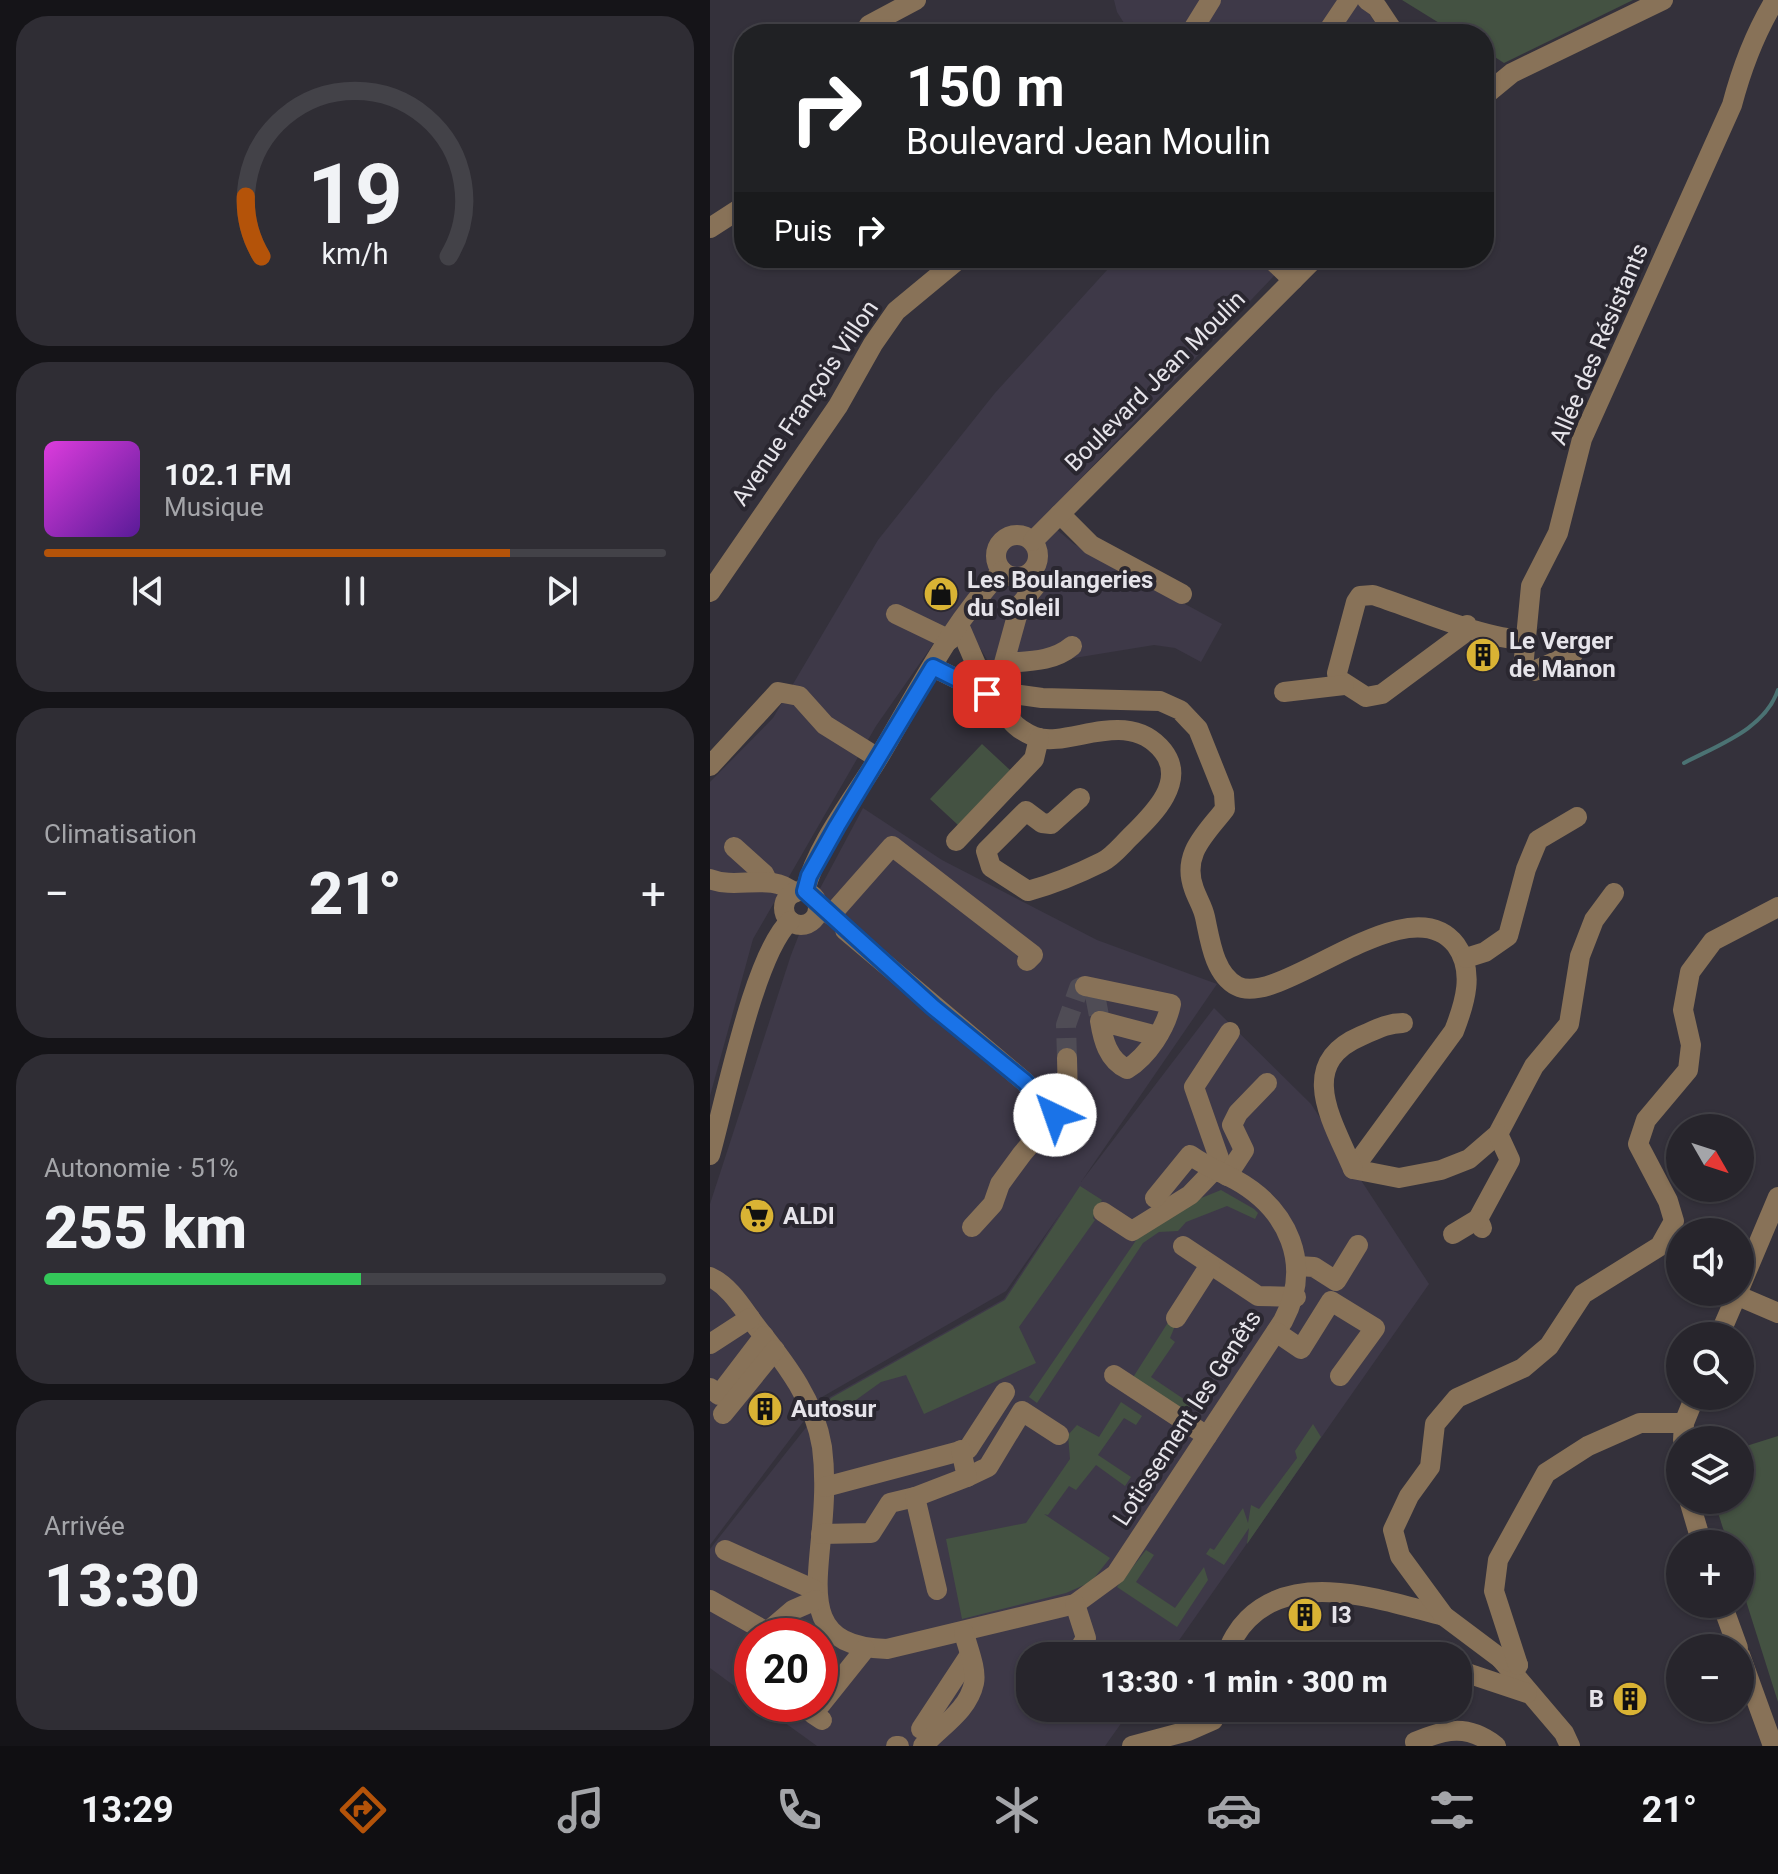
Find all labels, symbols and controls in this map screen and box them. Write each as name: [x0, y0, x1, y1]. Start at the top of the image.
text: 150 m: [906, 54, 1065, 120]
icon: right: [774, 56, 878, 160]
text: Boulevard Jean Moulin: [906, 121, 1271, 163]
text: 19: [307, 146, 403, 243]
icon: right: [848, 208, 892, 252]
text: Puis: [774, 213, 832, 248]
text: km/h: [321, 237, 389, 271]
street label: Allée des Résistants: [1544, 239, 1654, 449]
street label: Boulevard Jean Moulin: [1059, 285, 1251, 477]
street label: Avenue François Villon: [726, 295, 884, 511]
text: 102.1 FM: [164, 457, 292, 492]
text: Musique: [164, 492, 264, 522]
place label: Les Boulangeries du Soleil: [967, 566, 1153, 622]
icon: previous: [126, 569, 170, 613]
icon: pause: [333, 569, 377, 613]
icon: next: [540, 569, 584, 613]
shop icon: Les Boulangeries du Soleil: [922, 575, 960, 613]
place label: Le Verger de Manon: [1509, 627, 1616, 683]
building icon: Le Verger de Manon: [1464, 636, 1502, 674]
pin: [953, 660, 1021, 728]
icon: arrive: [965, 672, 1009, 716]
text: Climatisation: [44, 819, 197, 849]
text: 21°: [309, 858, 402, 929]
text: −: [44, 868, 69, 920]
text: +: [641, 868, 666, 920]
position arrow: [1013, 1073, 1097, 1157]
north arrow: [1666, 1114, 1754, 1202]
map controls: [1666, 1114, 1754, 1722]
text: Autonomie · 51%: [44, 1153, 238, 1183]
text: 255 km: [44, 1192, 247, 1263]
supermarket icon: ALDI: [738, 1197, 776, 1235]
place label: ALDI: [783, 1202, 835, 1230]
button: sound: [1666, 1218, 1754, 1306]
street label: Lotissement les Genêts: [1107, 1305, 1267, 1531]
button: search: [1666, 1322, 1754, 1410]
building icon: Autosur: [746, 1390, 784, 1428]
place label: Autosur: [791, 1395, 877, 1423]
button: layers: [1666, 1426, 1754, 1514]
text: Arrivée: [44, 1511, 125, 1541]
button: +: [1666, 1530, 1754, 1618]
text: 13:30: [44, 1550, 200, 1621]
building icon: I3: [1286, 1596, 1324, 1634]
place label: I3: [1331, 1601, 1352, 1629]
speed limit sign: 20: [734, 1618, 838, 1722]
button: −: [1666, 1634, 1754, 1722]
text: 13:30 · 1 min · 300 m: [1100, 1664, 1388, 1699]
building icon: B: [1611, 1680, 1649, 1718]
place label: B: [1589, 1685, 1604, 1713]
icon: directions: [335, 1782, 391, 1838]
icon: music: [553, 1782, 609, 1838]
icon: phone: [771, 1782, 827, 1838]
icon: climate: [989, 1782, 1045, 1838]
icon: car: [1206, 1782, 1262, 1838]
icon: filters: [1424, 1782, 1480, 1838]
text: 13:29: [81, 1789, 174, 1831]
text: 21°: [1642, 1789, 1697, 1831]

